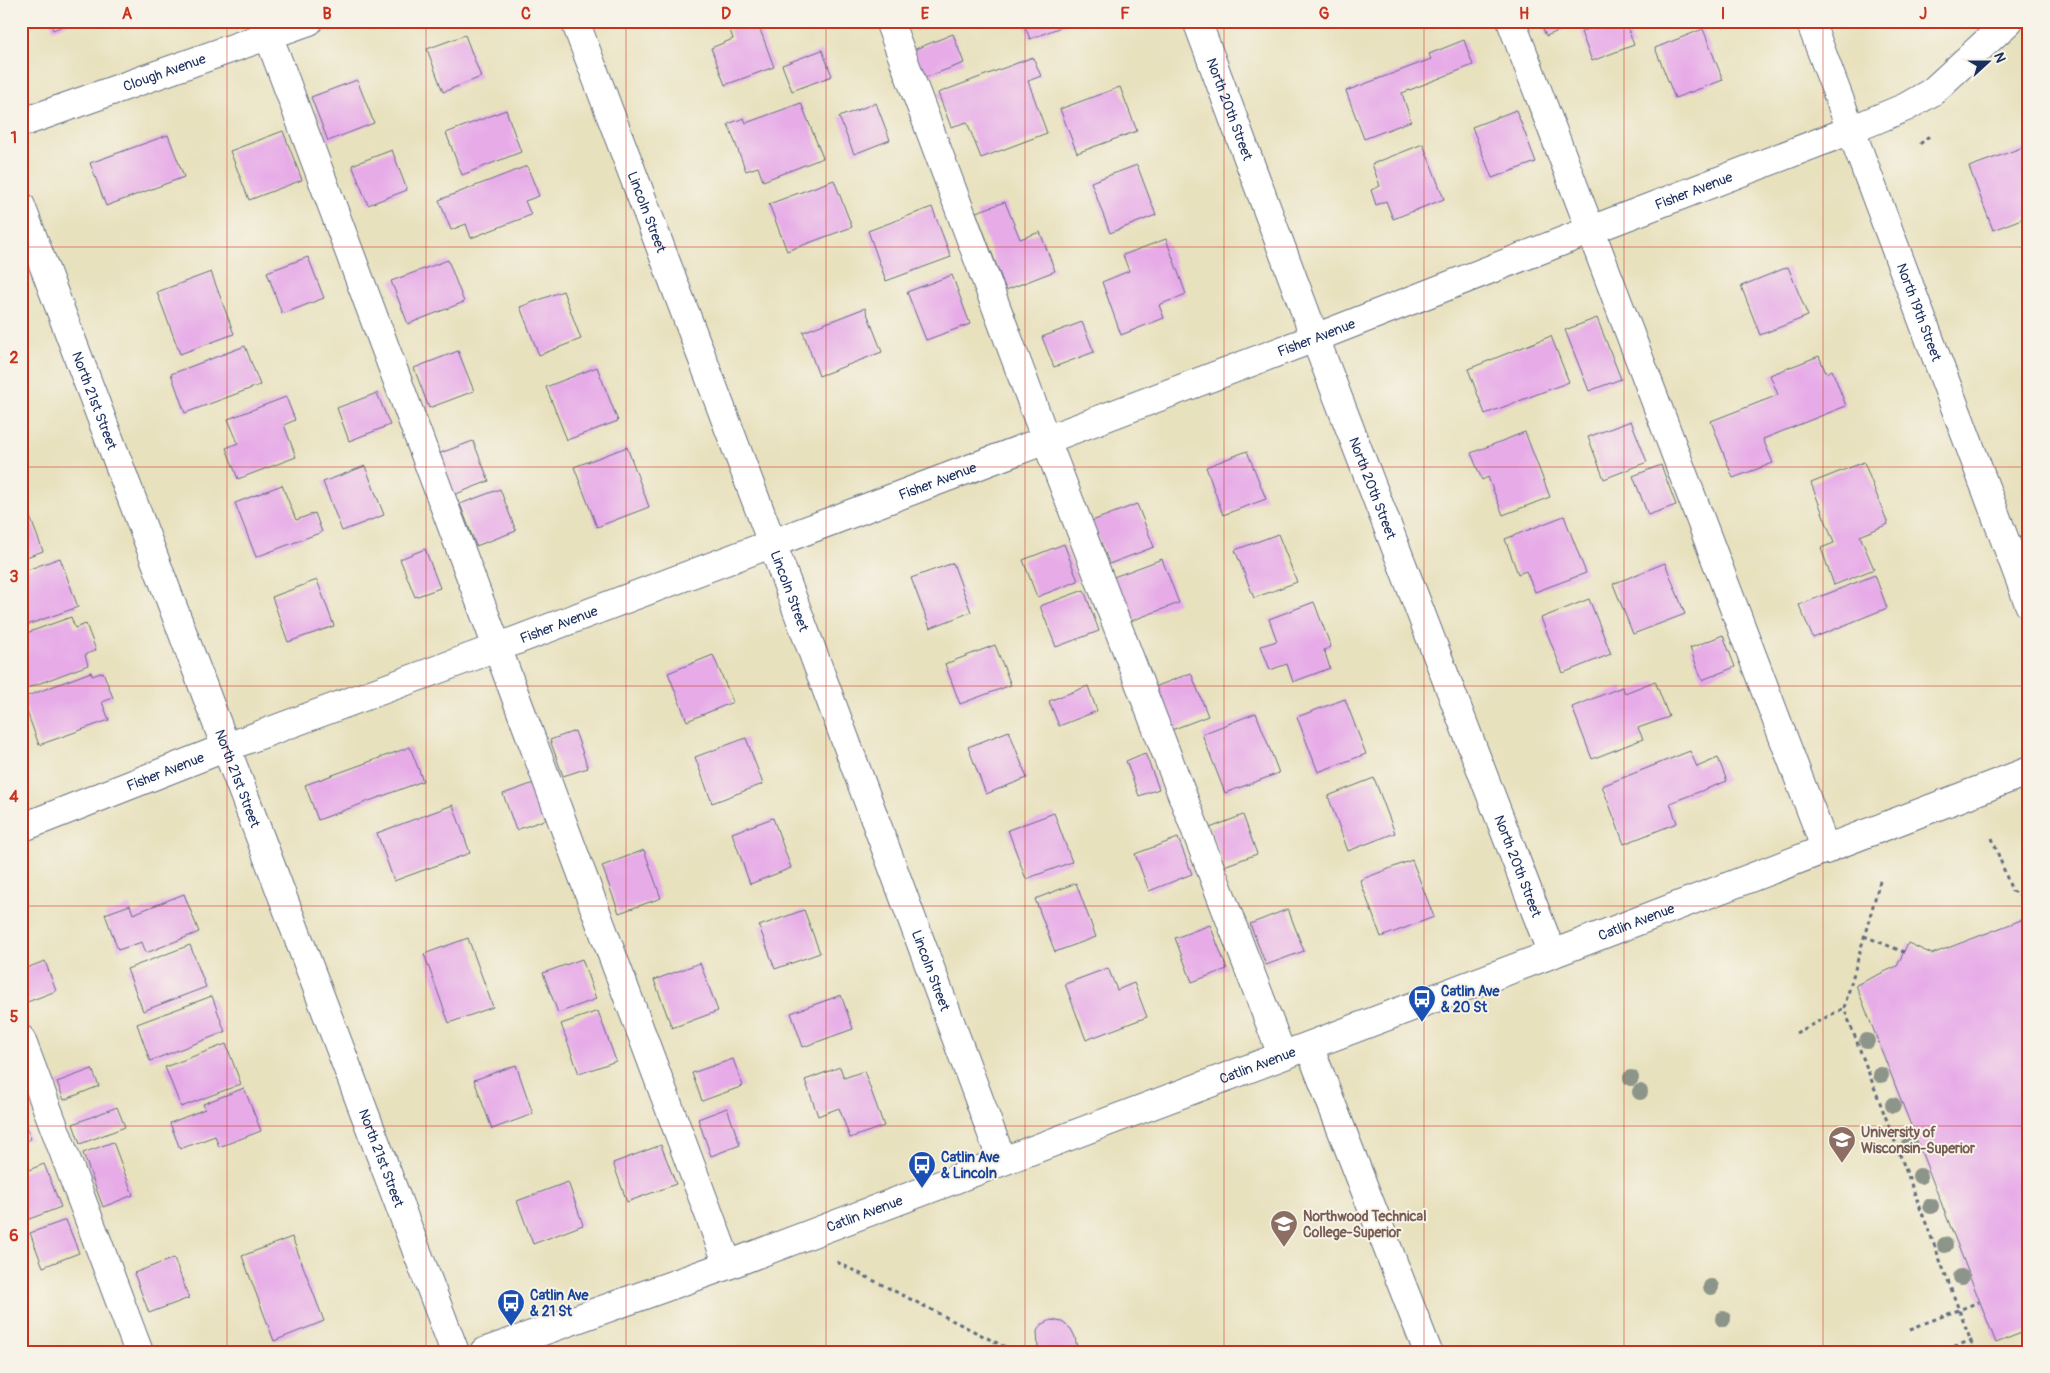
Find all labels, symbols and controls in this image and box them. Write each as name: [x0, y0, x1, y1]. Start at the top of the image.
text: A: [122, 4, 133, 24]
text: B: [322, 4, 332, 24]
text: C: [521, 4, 531, 24]
text: D: [721, 4, 731, 24]
text: E: [921, 4, 930, 24]
text: F: [1120, 4, 1130, 24]
text: G: [1319, 4, 1330, 24]
text: H: [1519, 4, 1529, 24]
text: I: [1721, 4, 1725, 24]
text: J: [1919, 4, 1927, 24]
north arrow: [1962, 38, 2012, 88]
street label: Clough Avenue: [121, 50, 208, 95]
text: N: [1990, 50, 2009, 65]
street label: North 20th Street: [1203, 56, 1256, 163]
text: 1: [11, 128, 17, 148]
street label: Fisher Avenue: [1653, 168, 1735, 214]
street label: Lincoln Street: [624, 169, 670, 255]
street label: North 19th Street: [1893, 261, 1945, 364]
street label: Fisher Avenue: [1275, 315, 1358, 360]
text: 2: [10, 348, 19, 368]
street label: North 21st Street: [68, 349, 121, 452]
street label: North 20th Street: [1345, 435, 1400, 542]
street label: Fisher Avenue: [896, 459, 979, 504]
street label: Lincoln Street: [767, 548, 812, 634]
text: 3: [10, 567, 19, 587]
street label: Fisher Avenue: [518, 602, 600, 647]
street label: North 21st Street: [211, 727, 264, 830]
street label: Fisher Avenue: [124, 749, 207, 795]
text: 4: [9, 787, 19, 807]
street label: North 20th Street: [1490, 813, 1545, 920]
street label: Catlin Avenue: [1596, 900, 1677, 944]
street label: Lincoln Street: [908, 928, 954, 1014]
place label: Catlin Ave & 20 St: [1441, 983, 1501, 1016]
bus stop icon: Catlin Ave & 20 St: [1407, 984, 1437, 1023]
text: 5: [10, 1007, 19, 1027]
street label: Catlin Avenue: [1217, 1043, 1298, 1088]
street label: North 21st Street: [355, 1107, 407, 1210]
place label: University of Wisconsin-Superior: [1861, 1124, 1976, 1157]
school or university icon: University of Wisconsin-Superior: [1827, 1125, 1857, 1164]
place label: Catlin Ave & Lincoln: [941, 1149, 1001, 1182]
bus stop icon: Catlin Ave & Lincoln: [907, 1150, 937, 1189]
street label: Catlin Avenue: [824, 1192, 905, 1236]
place label: Northwood Technical College-Superior: [1303, 1208, 1426, 1241]
school or university icon: Northwood Technical College-Superior: [1269, 1209, 1299, 1248]
text: 6: [9, 1226, 19, 1246]
place label: Catlin Ave & 21 St: [530, 1287, 590, 1320]
bus stop icon: Catlin Ave & 21 St: [496, 1288, 526, 1327]

